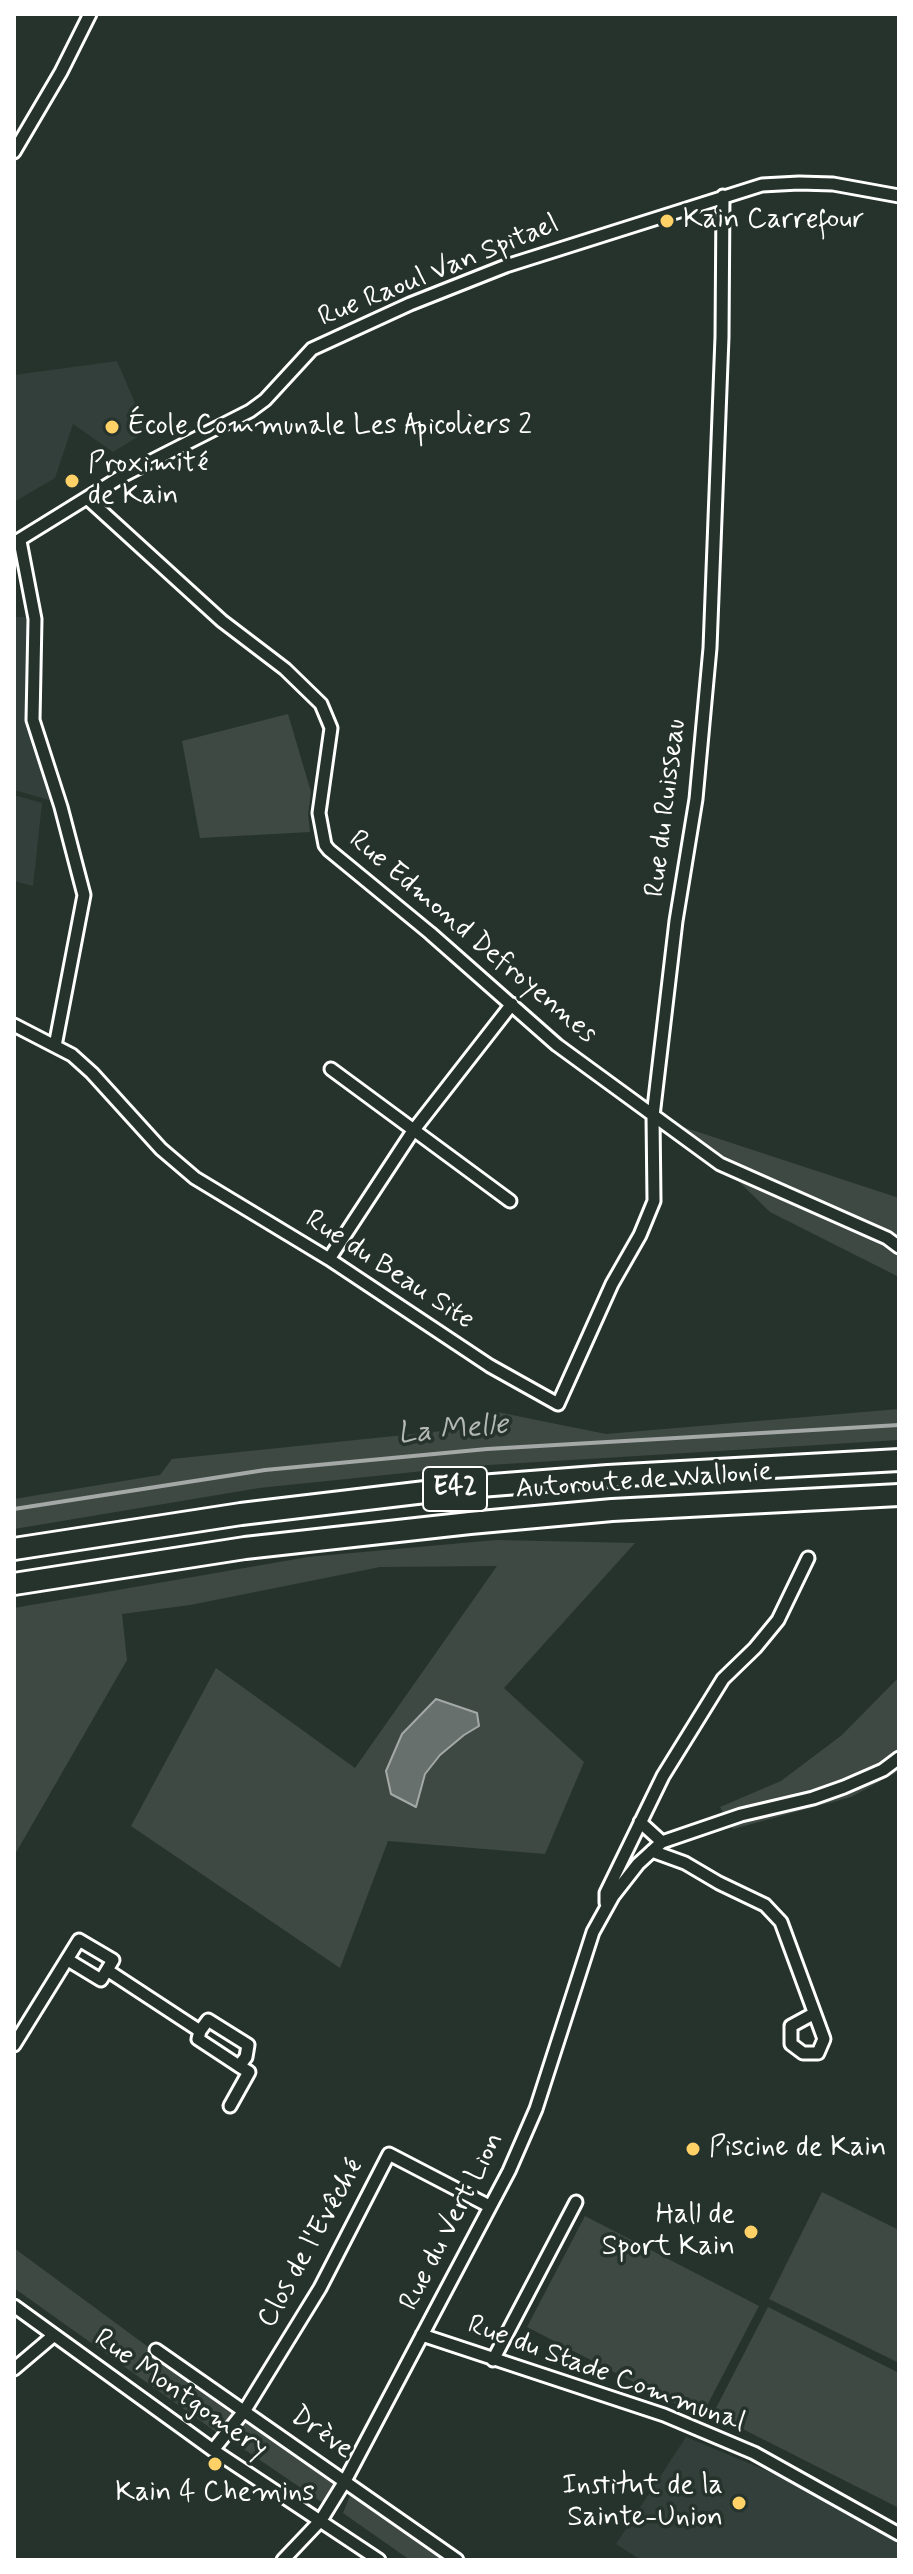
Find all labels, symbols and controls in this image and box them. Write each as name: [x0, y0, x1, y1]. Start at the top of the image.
place label: Kain Carrefour: [683, 204, 864, 238]
street label: Rue Raoul Van Spitael: [314, 208, 564, 336]
marker: Kain Carrefour: [658, 212, 676, 230]
place label: École Communale Les Apicoliers 2: [128, 410, 532, 444]
marker: École Communale Les Apicoliers 2: [103, 418, 121, 436]
place label: Proximité de Kain: [88, 448, 208, 514]
marker: Proximité de Kain: [63, 472, 81, 490]
street label: Rue du Ruisseau: [639, 717, 695, 899]
street label: Rue Edmond Defroyennes: [341, 824, 603, 1052]
street label: Rue du Beau Site: [298, 1204, 480, 1338]
water label: La Melle: [396, 1408, 510, 1454]
street label: Autoroute de Wallonie: [514, 1456, 774, 1508]
road number: E42: [423, 1467, 487, 1511]
street label: Rue du Vert Lion: [394, 2127, 512, 2317]
place label: Piscine de Kain: [709, 2132, 887, 2166]
marker: Piscine de Kain: [684, 2140, 702, 2158]
street label: Clos de l'Evêché: [252, 2154, 372, 2334]
place label: Hall de Sport Kain: [602, 2199, 735, 2265]
marker: Hall de Sport Kain: [742, 2223, 760, 2241]
street label: Rue du Stade Communal: [463, 2309, 749, 2441]
street label: Rue Montgomery: [87, 2323, 273, 2467]
street label: Drève: [283, 2400, 359, 2468]
marker: Kain 4 Chemins: [206, 2455, 224, 2473]
place label: Institut de la Sainte-Union: [562, 2470, 723, 2536]
place label: Kain 4 Chemins: [115, 2477, 315, 2511]
marker: Institut de la Sainte-Union: [730, 2494, 748, 2512]

